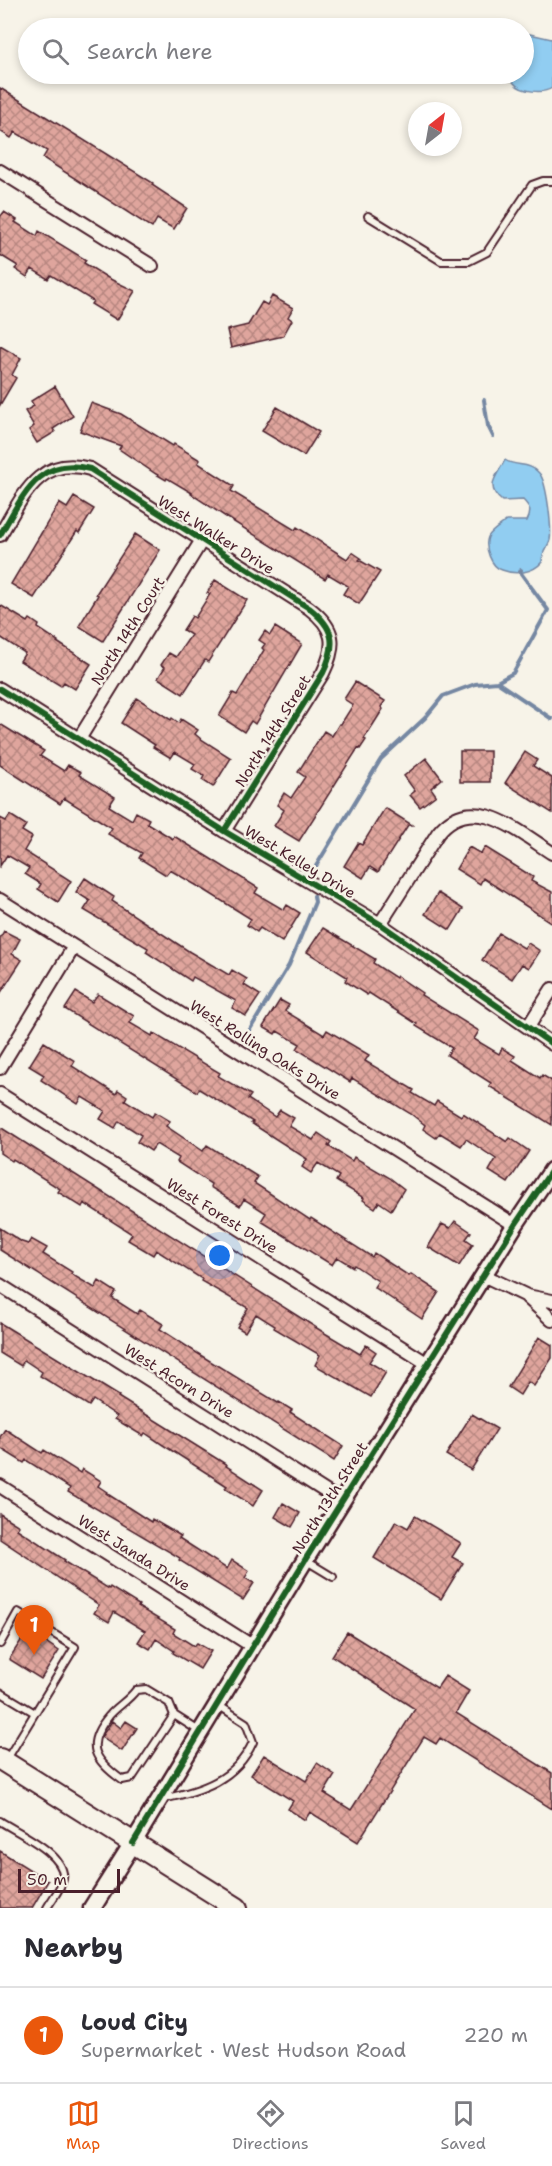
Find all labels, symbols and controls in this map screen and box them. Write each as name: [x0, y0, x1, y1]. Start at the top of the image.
search box: [18, 18, 534, 84]
icon: search: [39, 35, 72, 68]
text: Search here: [87, 37, 213, 66]
north arrow: [408, 102, 462, 156]
street label: West Walker Drive: [154, 491, 278, 579]
street label: North 14th Court: [87, 573, 169, 689]
street label: North 14th Street: [230, 671, 316, 791]
street label: West Kelley Drive: [241, 821, 359, 903]
street label: West Rolling Oaks Drive: [186, 995, 344, 1105]
street label: West Forest Drive: [163, 1174, 281, 1258]
your location: [205, 1241, 234, 1270]
street label: West Acorn Drive: [120, 1339, 238, 1423]
street label: North 13th Street: [288, 1438, 372, 1558]
street label: West Janda Drive: [74, 1510, 194, 1596]
pin: 1: [15, 1606, 54, 1655]
scale bar: [18, 1866, 120, 1894]
text: 50 m: [27, 1869, 67, 1890]
text: Nearby: [24, 1930, 123, 1965]
text: Loud City: [81, 2008, 188, 2037]
text: 1: [39, 2022, 48, 2048]
text: 220 m: [464, 2022, 528, 2048]
text: Supermarket · West Hudson Road: [81, 2037, 406, 2063]
tab: Map: [66, 2097, 100, 2154]
tab: Directions: [232, 2097, 309, 2154]
tab: Saved: [441, 2097, 486, 2154]

